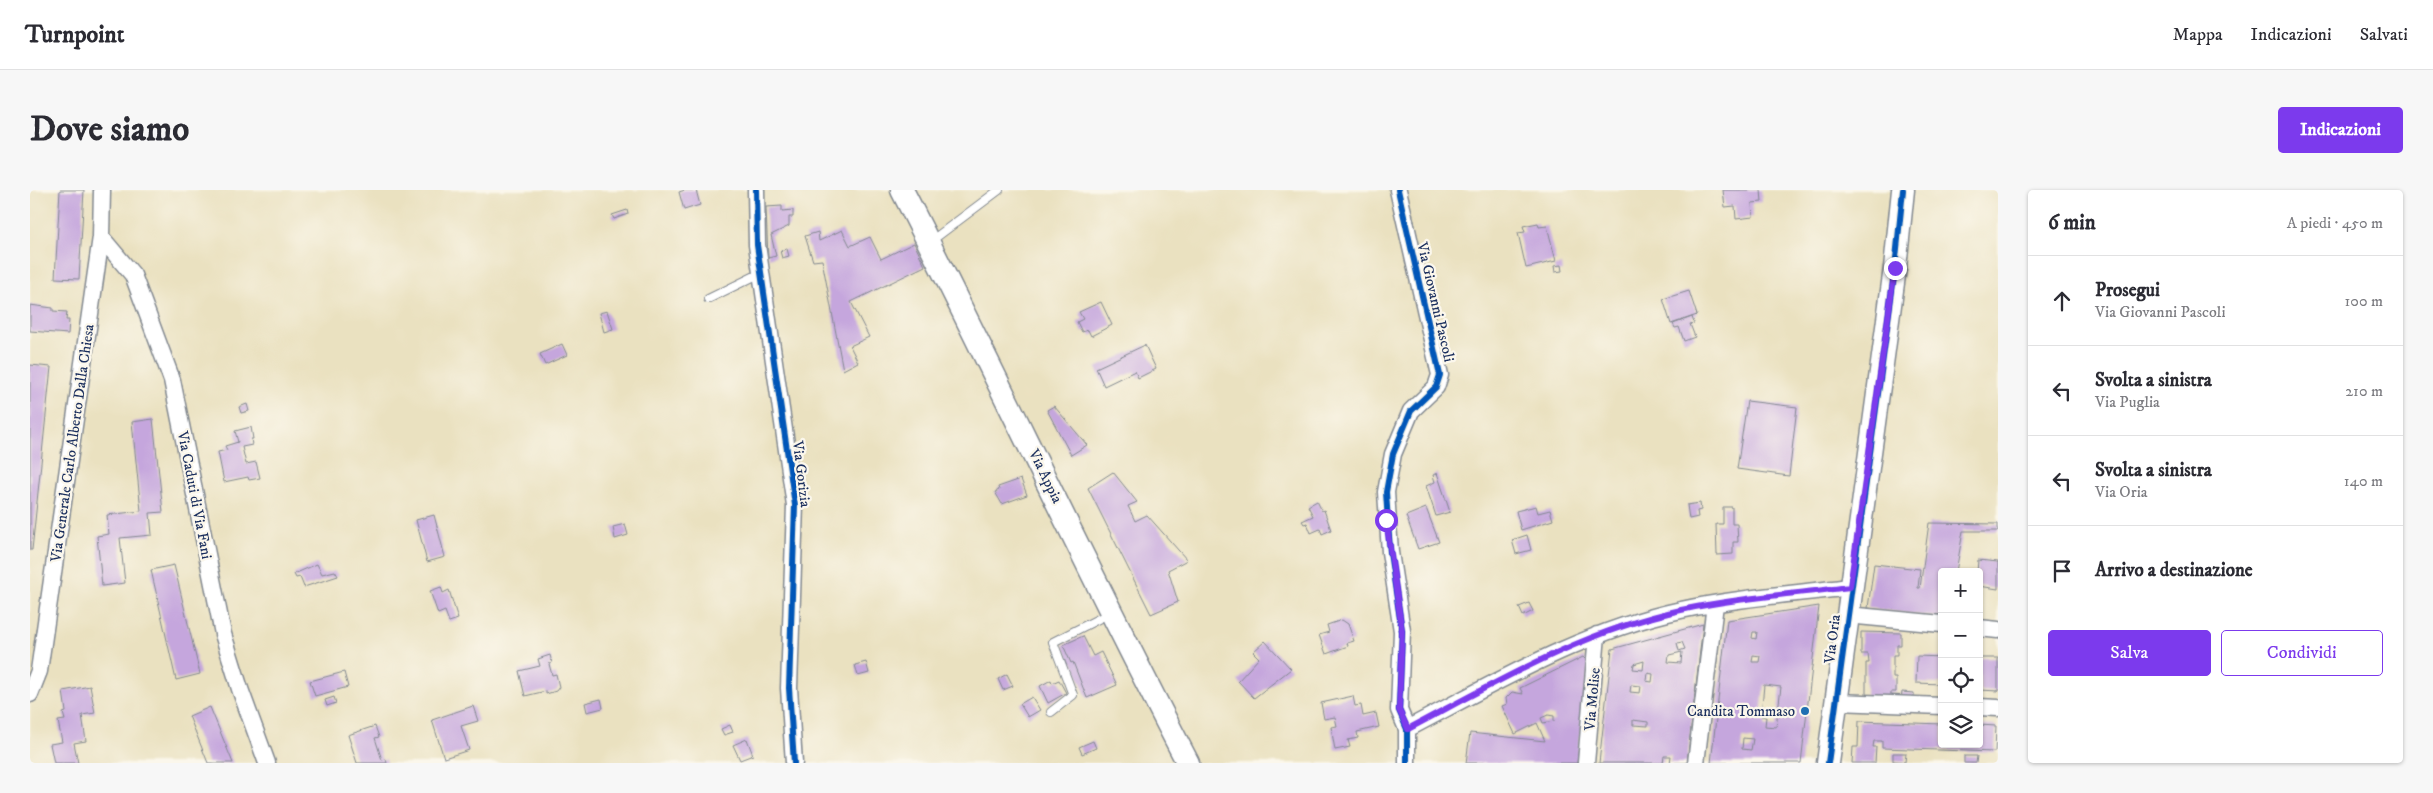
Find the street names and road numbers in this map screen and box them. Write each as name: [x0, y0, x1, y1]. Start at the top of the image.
street label: Via Giovanni Pascoli: [1412, 239, 1459, 364]
street label: Via Generale Carlo Alberto Dalla Chiesa: [46, 322, 99, 564]
street label: Via Caduti di Via Fani: [173, 428, 216, 561]
street label: Via Gorizia: [788, 439, 815, 509]
street label: Via Appia: [1024, 445, 1067, 507]
street label: Via Oria: [1820, 613, 1845, 666]
street label: Via Molise: [1580, 667, 1605, 732]

